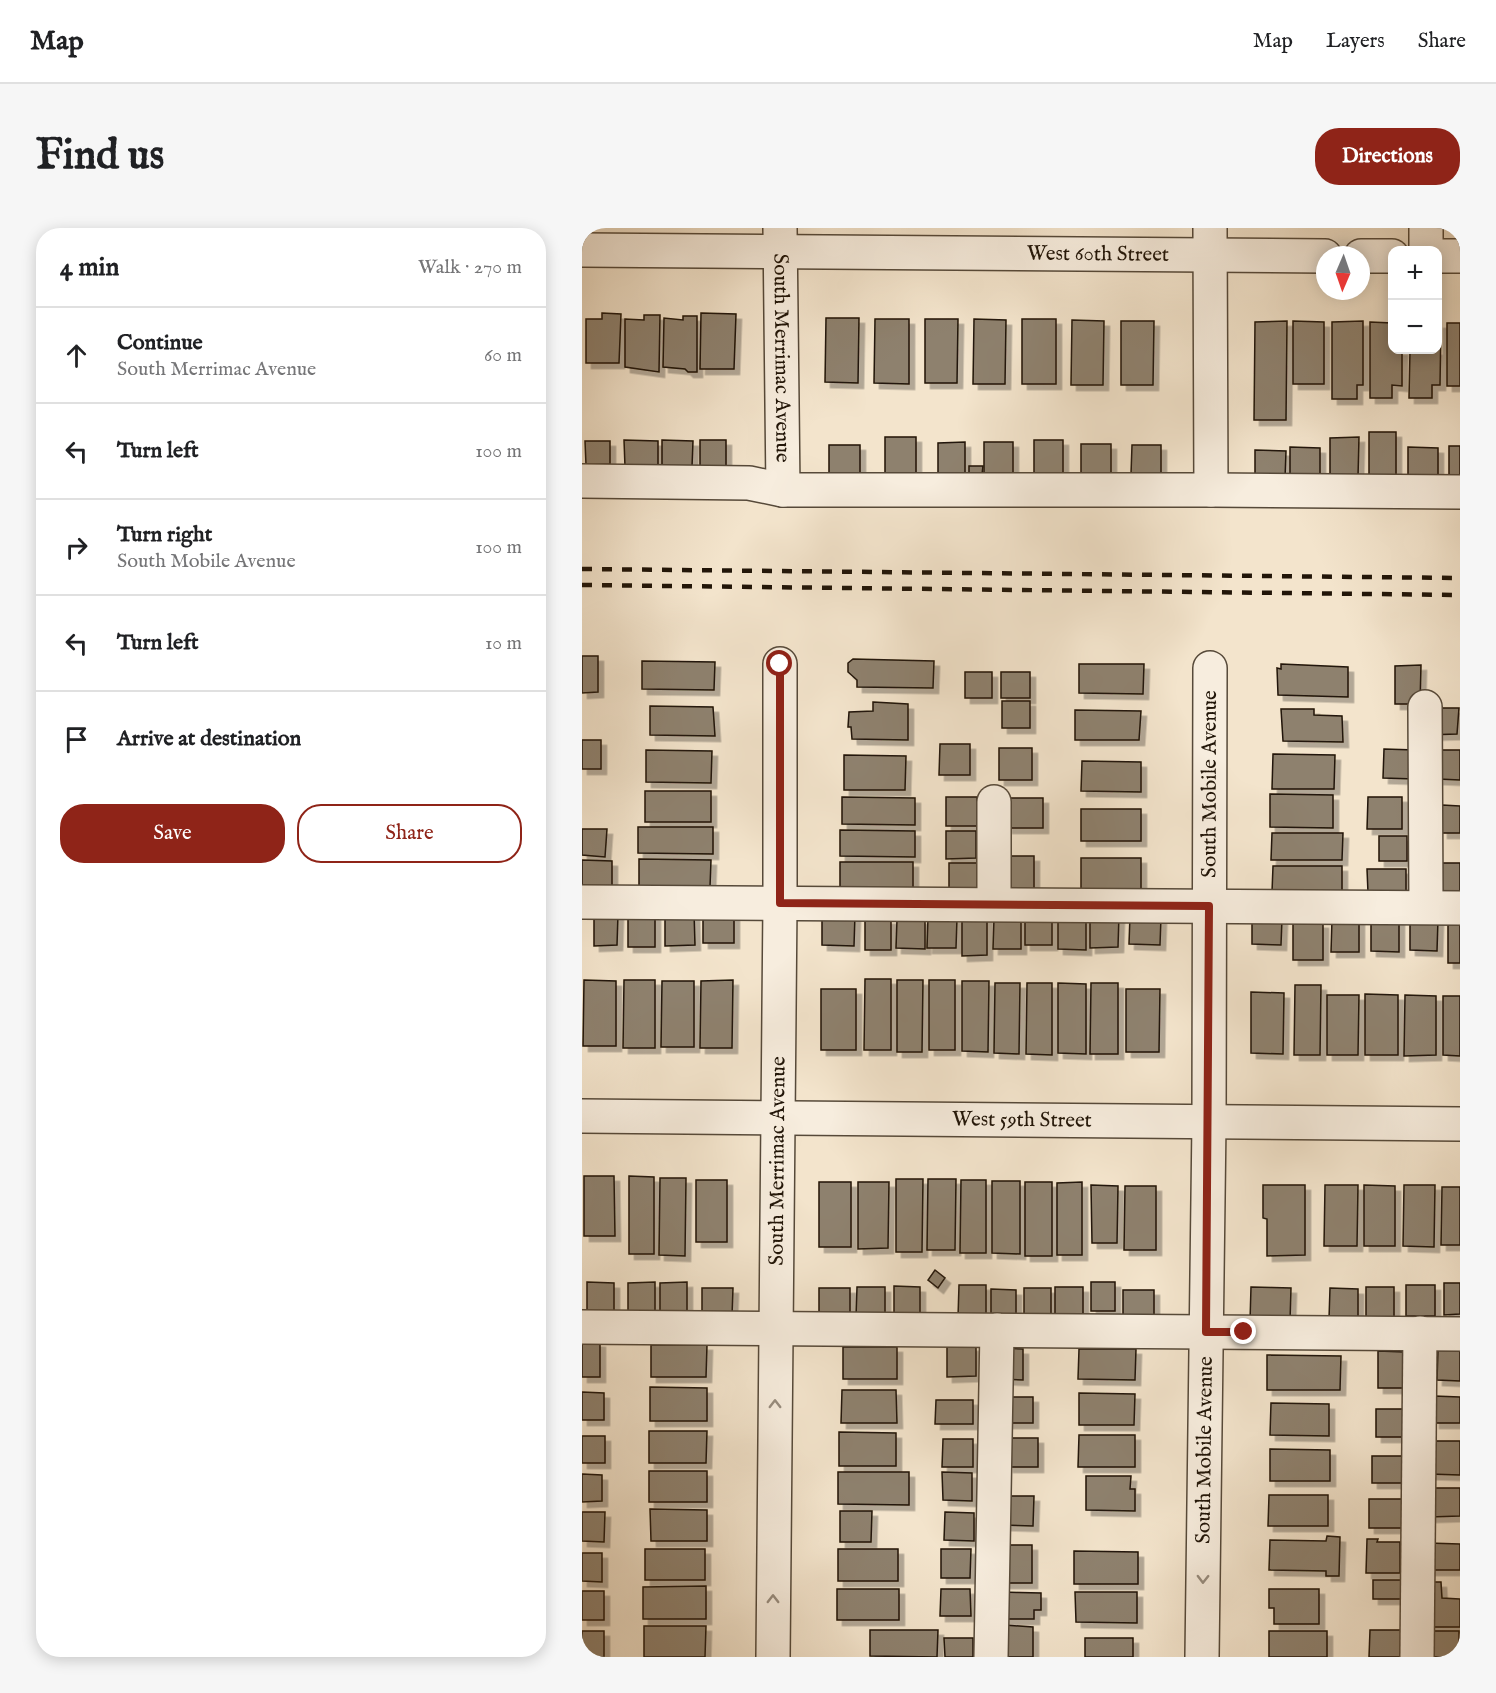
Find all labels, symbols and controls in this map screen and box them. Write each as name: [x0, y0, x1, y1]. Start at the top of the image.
text: Map: [30, 24, 84, 59]
text: Map: [1253, 28, 1293, 55]
text: Layers: [1326, 28, 1385, 55]
text: Share: [1418, 28, 1466, 55]
button: Directions: [1315, 128, 1460, 185]
text: Find us: [36, 130, 164, 183]
street label: West 60th Street: [1027, 240, 1169, 268]
north arrow: [1316, 246, 1370, 300]
map controls: [1388, 246, 1442, 354]
button: +: [1388, 246, 1442, 300]
text: 4 min: [60, 251, 119, 284]
street label: South Merrimac Avenue: [767, 253, 796, 463]
text: Walk · 270 m: [418, 255, 522, 280]
button: −: [1388, 300, 1442, 354]
text: Continue: [117, 329, 203, 357]
icon: ahead: [60, 339, 93, 372]
text: 60 m: [484, 343, 522, 368]
text: South Merrimac Avenue: [117, 357, 316, 382]
icon: left: [60, 435, 93, 468]
text: Turn left: [117, 437, 199, 465]
text: 100 m: [475, 439, 522, 464]
text: Turn right: [117, 521, 212, 549]
icon: right: [60, 531, 93, 564]
text: 100 m: [475, 535, 522, 560]
text: South Mobile Avenue: [117, 549, 296, 574]
icon: left: [60, 627, 93, 660]
text: Turn left: [117, 629, 199, 657]
text: 10 m: [485, 631, 522, 656]
route start: [766, 650, 792, 676]
street label: South Mobile Avenue: [1196, 690, 1223, 878]
icon: arrive: [60, 723, 93, 756]
text: Arrive at destination: [117, 725, 301, 753]
button: Save: [60, 804, 285, 863]
button: Share: [297, 804, 522, 863]
street label: South Merrimac Avenue: [763, 1056, 792, 1266]
street label: West 59th Street: [952, 1106, 1092, 1134]
route end: [1230, 1318, 1256, 1344]
street label: South Mobile Avenue: [1190, 1356, 1219, 1544]
one-way arrow: [769, 1399, 781, 1408]
one-way arrow: [1197, 1575, 1210, 1584]
one-way arrow: [767, 1594, 779, 1603]

